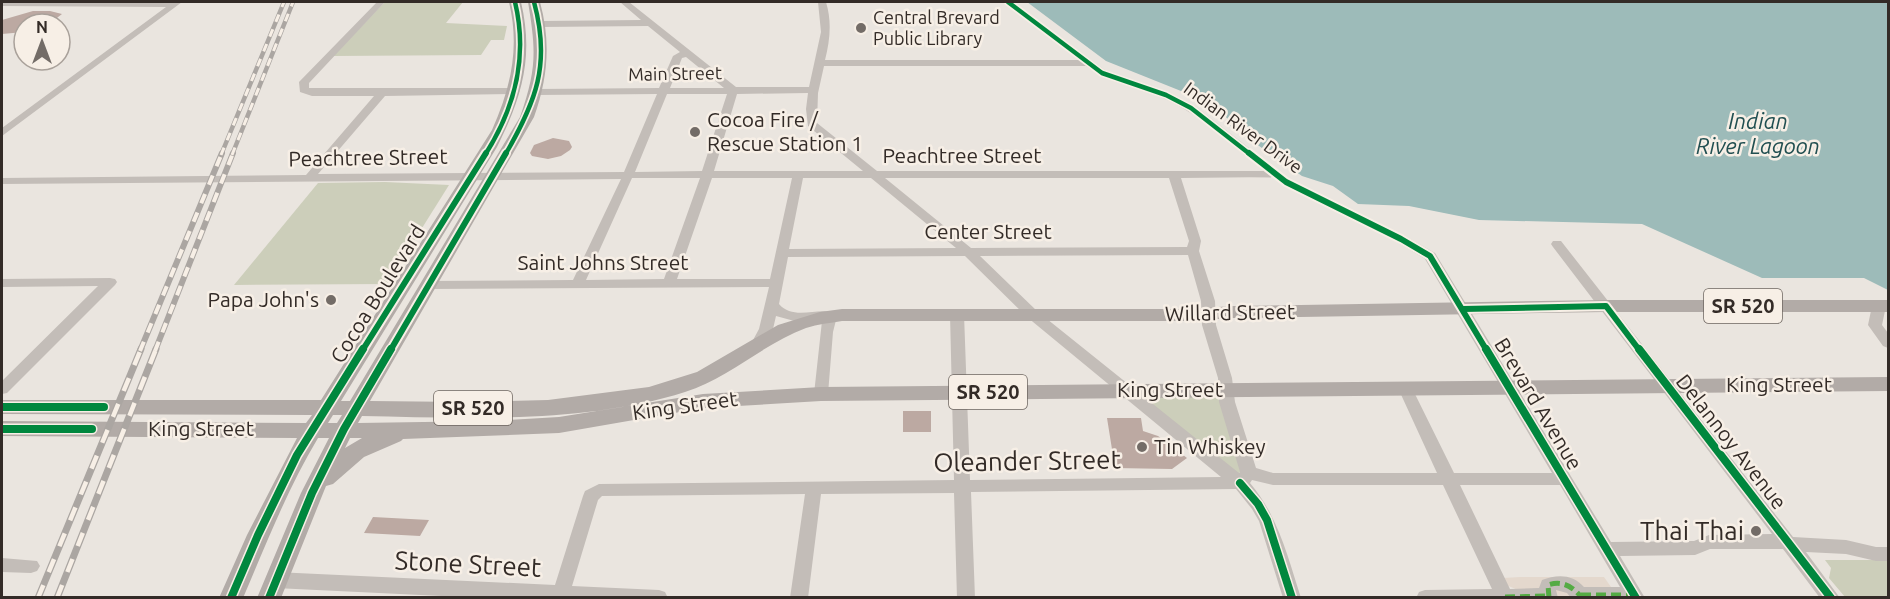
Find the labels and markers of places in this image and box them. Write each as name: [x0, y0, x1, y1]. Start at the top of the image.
place label: Central Brevard Public Library: [873, 7, 1000, 48]
marker: Central Brevard Public Library: [854, 21, 868, 35]
place label: Cocoa Fire / Rescue Station 1: [707, 107, 863, 155]
marker: Cocoa Fire / Rescue Station 1: [688, 125, 702, 139]
place label: Papa John's: [208, 287, 319, 311]
marker: Papa John's: [324, 293, 338, 307]
place label: Tin Whiskey: [1154, 434, 1266, 458]
marker: Tin Whiskey: [1135, 440, 1149, 454]
place label: Thai Thai: [1640, 516, 1744, 545]
marker: Thai Thai: [1749, 524, 1763, 538]

